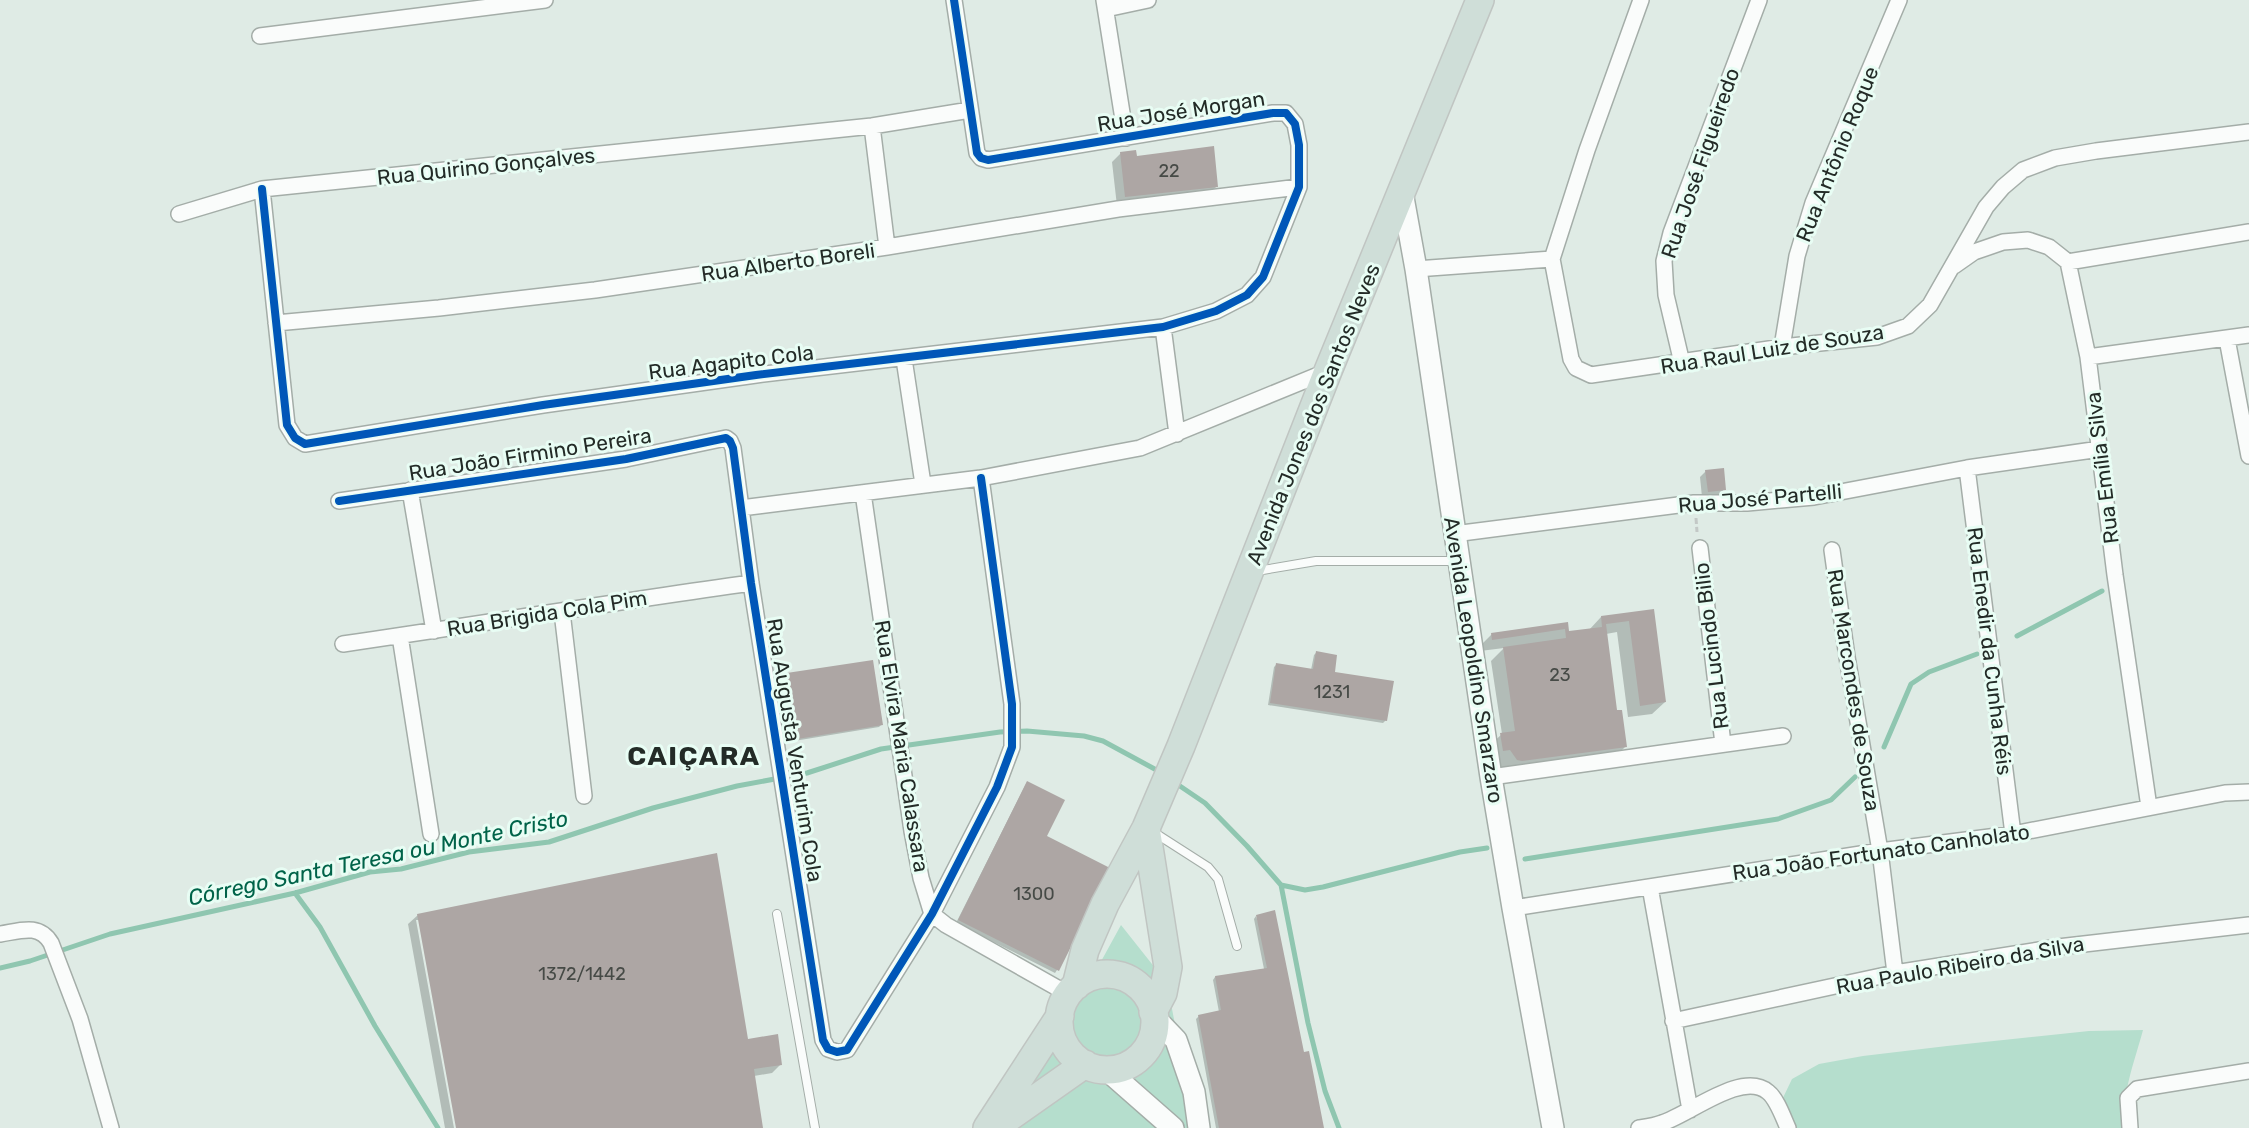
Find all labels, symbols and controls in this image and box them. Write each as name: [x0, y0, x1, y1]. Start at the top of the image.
street label: Rua Antônio Roque: [1790, 63, 1884, 245]
street label: Rua José Figueiredo: [1656, 65, 1744, 261]
street label: Rua José Morgan: [1095, 85, 1267, 137]
street label: Rua Quirino Gonçalves: [376, 142, 596, 190]
house number: 22: [1158, 160, 1180, 182]
street label: Rua Alberto Boreli: [700, 237, 876, 287]
street label: Avenida Jones dos Santos Neves: [1241, 260, 1385, 568]
street label: Rua Raul Luiz de Souza: [1659, 319, 1885, 379]
street label: Rua Agapito Cola: [647, 339, 815, 385]
street label: Rua Emília Silva: [2080, 391, 2124, 545]
street label: Rua João Firmino Pereira: [407, 422, 653, 486]
street label: Rua José Partelli: [1677, 478, 1843, 518]
street label: Avenida Leopoldino Smarzaro: [1439, 515, 1509, 805]
street label: Rua Enedir da Cunha Réis: [1962, 525, 2018, 777]
street label: Rua Lucindo Bilio: [1688, 561, 1734, 731]
street label: Rua Marcondes de Souza: [1822, 567, 1886, 813]
street label: Rua Brigida Cola Pim: [445, 585, 649, 641]
street label: Rua Augusta Venturim Cola: [762, 616, 828, 884]
street label: Rua Elvira Maria Calassara: [870, 618, 934, 874]
house number: 23: [1549, 664, 1571, 686]
house number: 1231: [1314, 681, 1350, 703]
district label: CAIÇARA: [627, 740, 761, 772]
water label: Córrego Santa Teresa ou Monte Cristo: [186, 804, 570, 912]
street label: Rua João Fortunato Canholato: [1731, 819, 2031, 885]
house number: 1300: [1013, 883, 1055, 905]
street label: Rua Paulo Ribeiro da Silva: [1834, 931, 2086, 999]
house number: 1372/1442: [538, 963, 626, 985]

